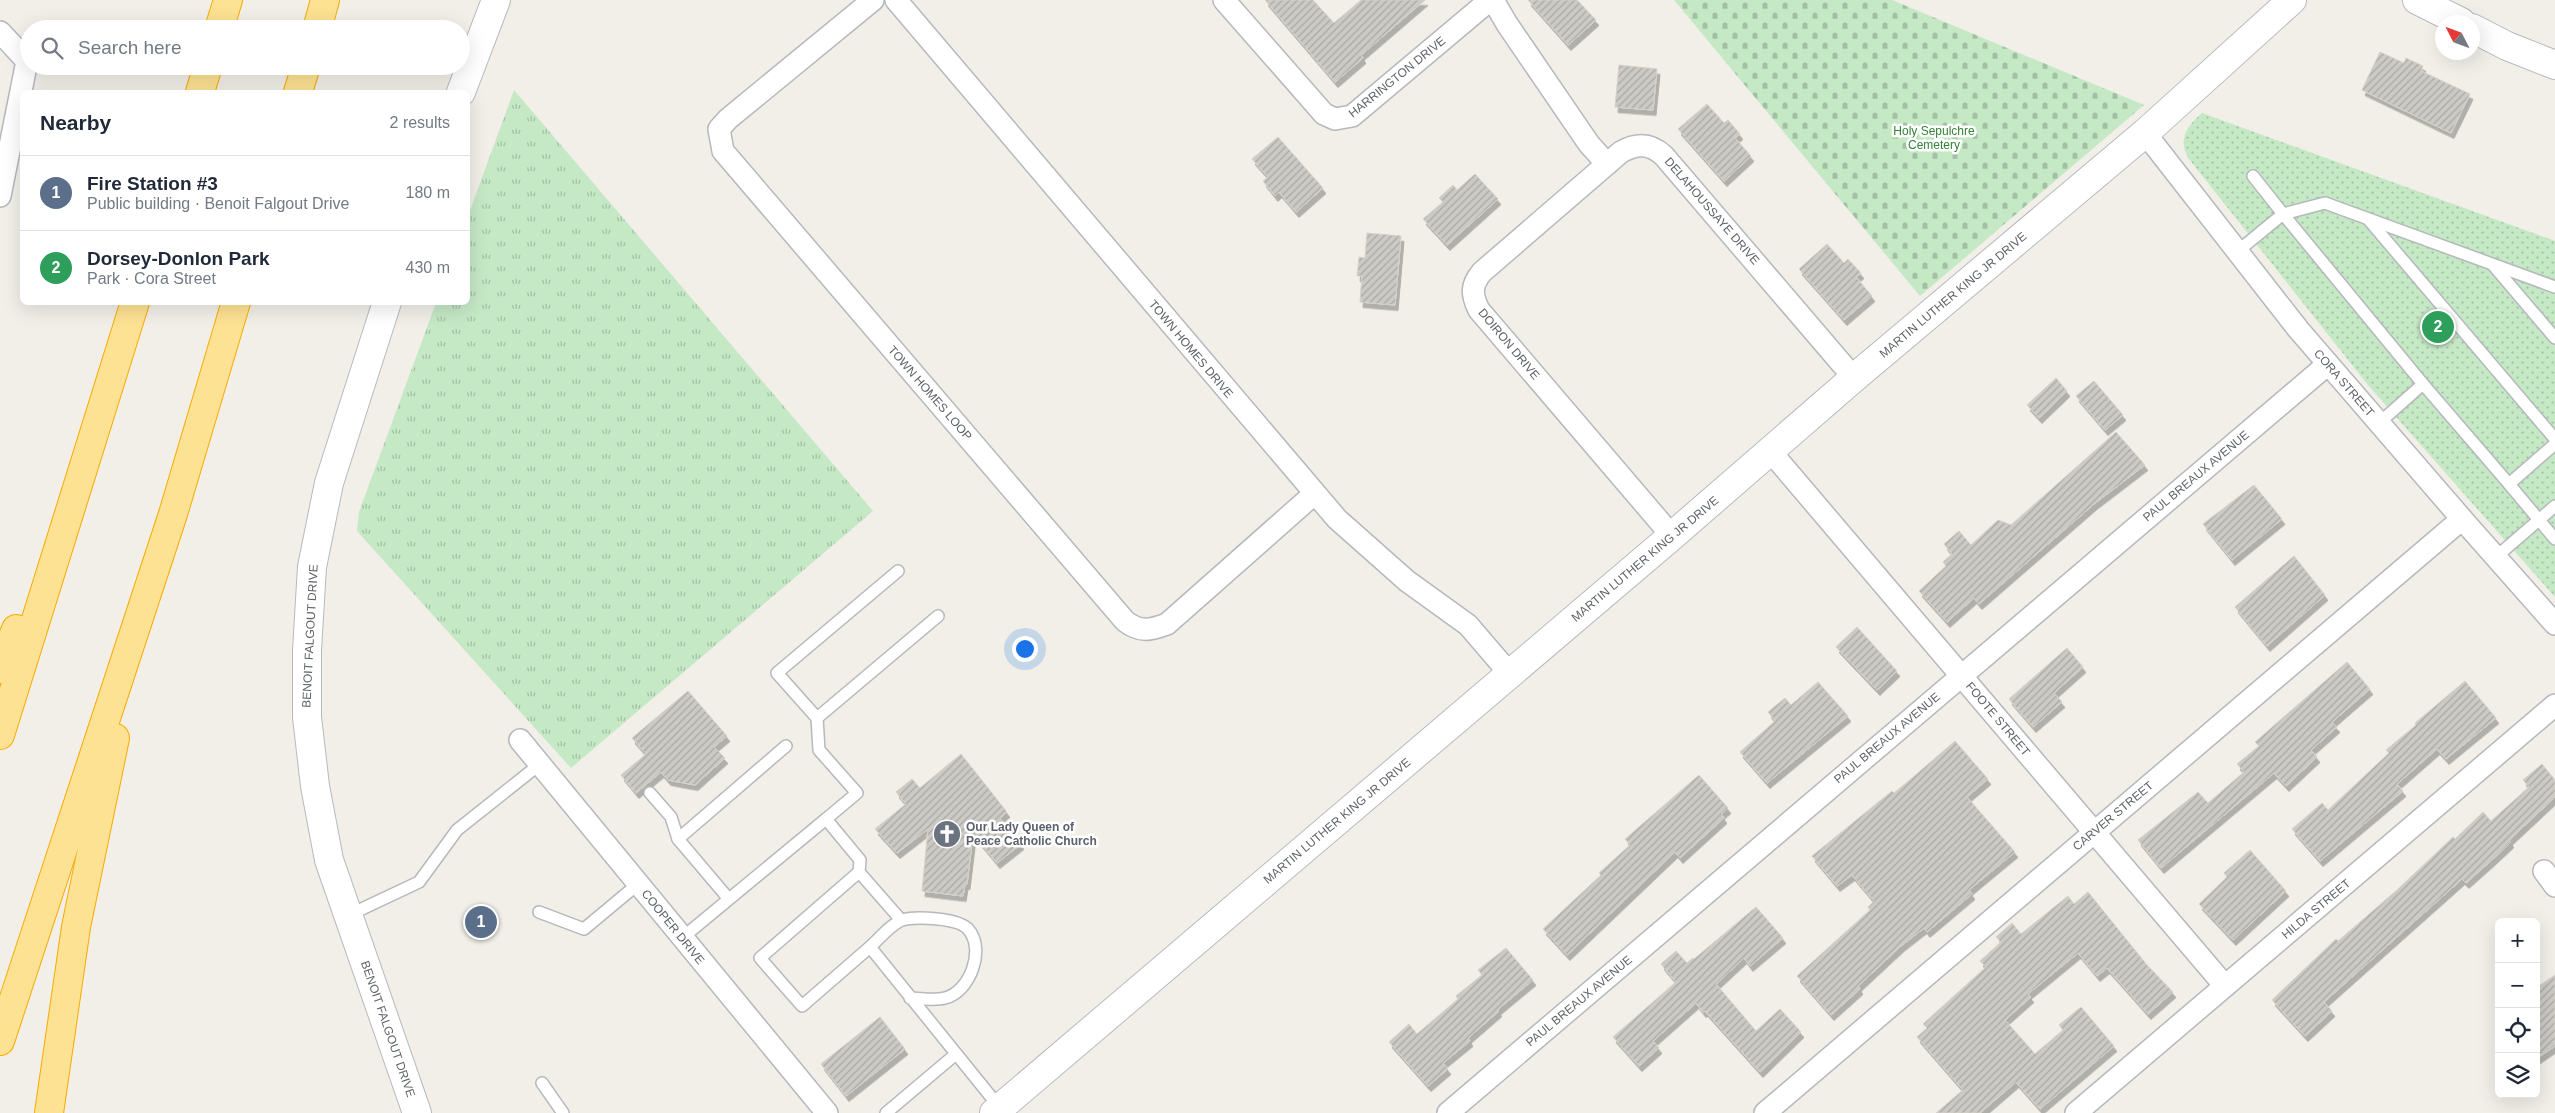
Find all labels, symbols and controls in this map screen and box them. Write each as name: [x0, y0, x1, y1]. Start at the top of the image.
north arrow: [2435, 15, 2480, 60]
search box: [20, 20, 470, 75]
icon: search: [38, 34, 66, 62]
street label: HARRINGTON DRIVE: [1346, 34, 1448, 120]
text: Search here: [78, 37, 182, 58]
text: Nearby: [40, 111, 111, 134]
text: 2 results: [390, 114, 450, 131]
park label: Holy Sepulchre Cemetery: [1893, 124, 1975, 152]
street label: DELAHOUSSAYE DRIVE: [1662, 155, 1762, 267]
text: Fire Station #3: [87, 173, 218, 194]
text: 1: [52, 184, 60, 201]
text: 180 m: [406, 184, 450, 201]
text: Public building · Benoit Falgout Drive: [87, 195, 349, 212]
street label: MARTIN LUTHER KING JR DRIVE: [1877, 229, 2029, 361]
text: Dorsey-Donlon Park: [87, 248, 270, 269]
text: 2: [52, 259, 60, 276]
text: 430 m: [406, 259, 450, 276]
text: Park · Cora Street: [87, 270, 216, 287]
street label: TOWN HOMES DRIVE: [1146, 297, 1236, 401]
street label: DOIRON DRIVE: [1475, 306, 1543, 382]
pin: 2: [2422, 308, 2454, 346]
street label: TOWN HOMES LOOP: [885, 343, 975, 443]
street label: CORA STREET: [2311, 346, 2377, 420]
street label: PAUL BREAUX AVENUE: [2140, 428, 2252, 524]
street label: MARTIN LUTHER KING JR DRIVE: [1569, 493, 1721, 625]
street label: BENOIT FALGOUT DRIVE: [299, 564, 321, 708]
your location: [1012, 636, 1038, 662]
street label: FOOTE STREET: [1963, 679, 2033, 759]
street label: PAUL BREAUX AVENUE: [1831, 690, 1943, 786]
street label: MARTIN LUTHER KING JR DRIVE: [1261, 755, 1413, 887]
street label: CARVER STREET: [2070, 778, 2156, 854]
church icon: Our Lady Queen of Peace Catholic Church: [932, 819, 962, 849]
place label: Our Lady Queen of Peace Catholic Church: [966, 820, 1097, 848]
street label: HILDA STREET: [2279, 876, 2354, 942]
street label: COOPER DRIVE: [639, 887, 707, 967]
pin: 1: [465, 903, 497, 941]
map controls: [2495, 918, 2540, 1098]
button: +: [2495, 918, 2540, 963]
street label: PAUL BREAUX AVENUE: [1523, 953, 1635, 1049]
street label: BENOIT FALGOUT DRIVE: [358, 959, 418, 1099]
button: −: [2495, 963, 2540, 1008]
button: locate: [2495, 1008, 2540, 1053]
button: layers: [2495, 1053, 2540, 1098]

